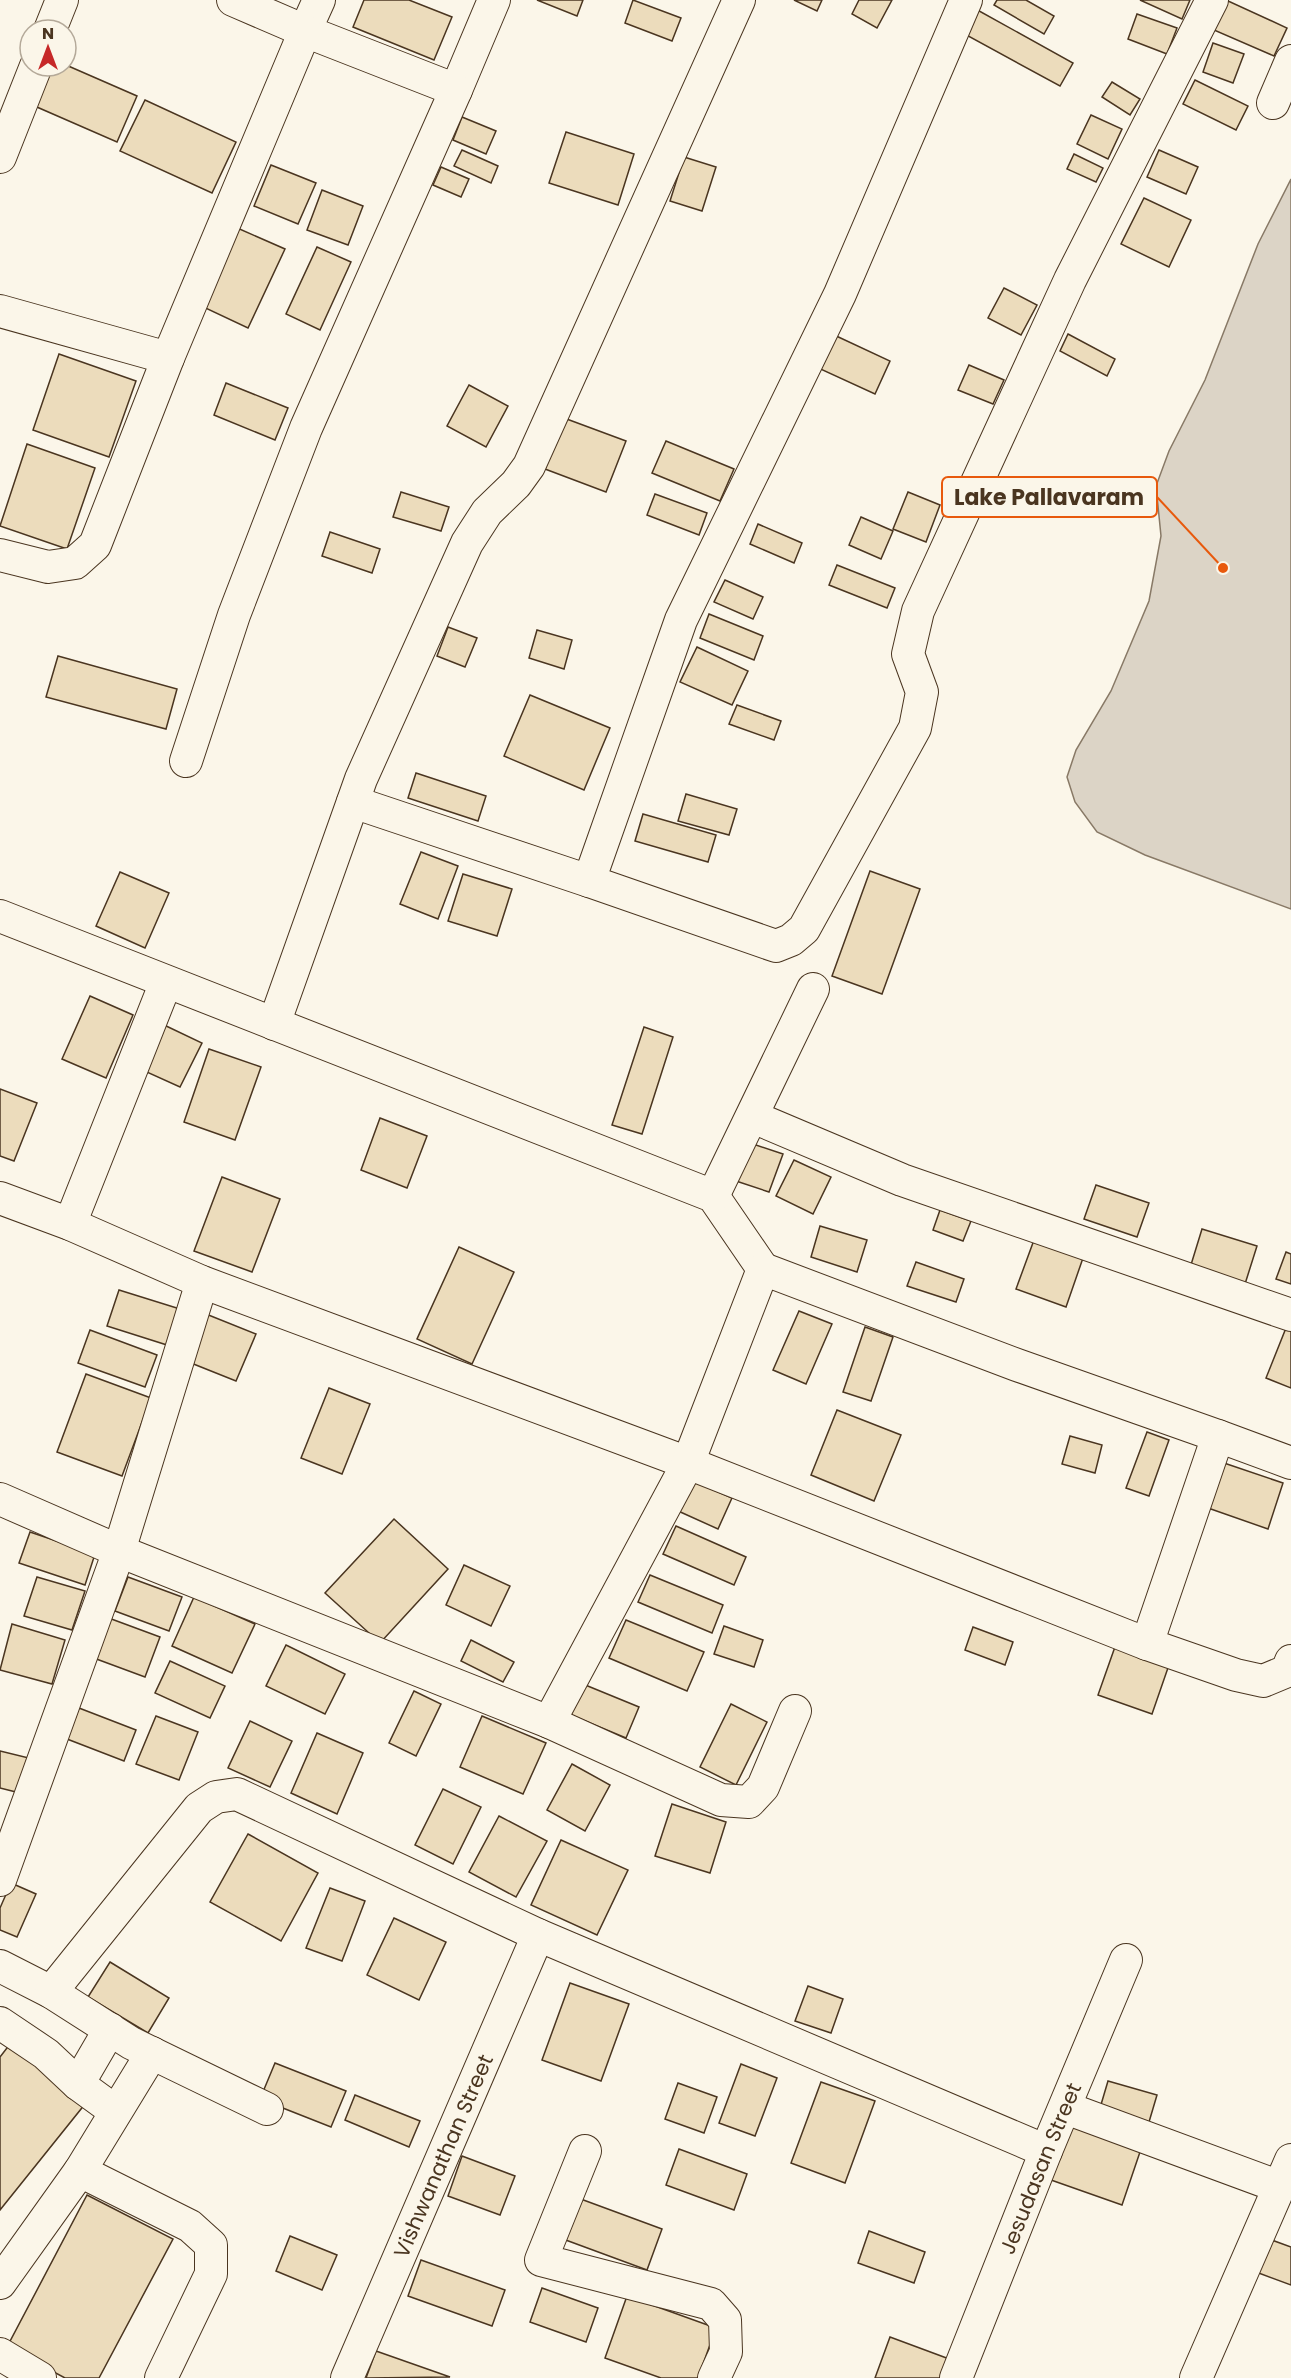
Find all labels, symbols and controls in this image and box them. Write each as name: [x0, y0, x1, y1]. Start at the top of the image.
north arrow: [18, 18, 78, 78]
text: N: [42, 22, 54, 45]
callout: Lake Pallavaram: [942, 477, 1157, 517]
text: Lake Pallavaram: [954, 482, 1144, 513]
street label: Vishwanathan Street: [386, 2050, 499, 2262]
street label: Jesudasan Street: [992, 2078, 1088, 2258]

